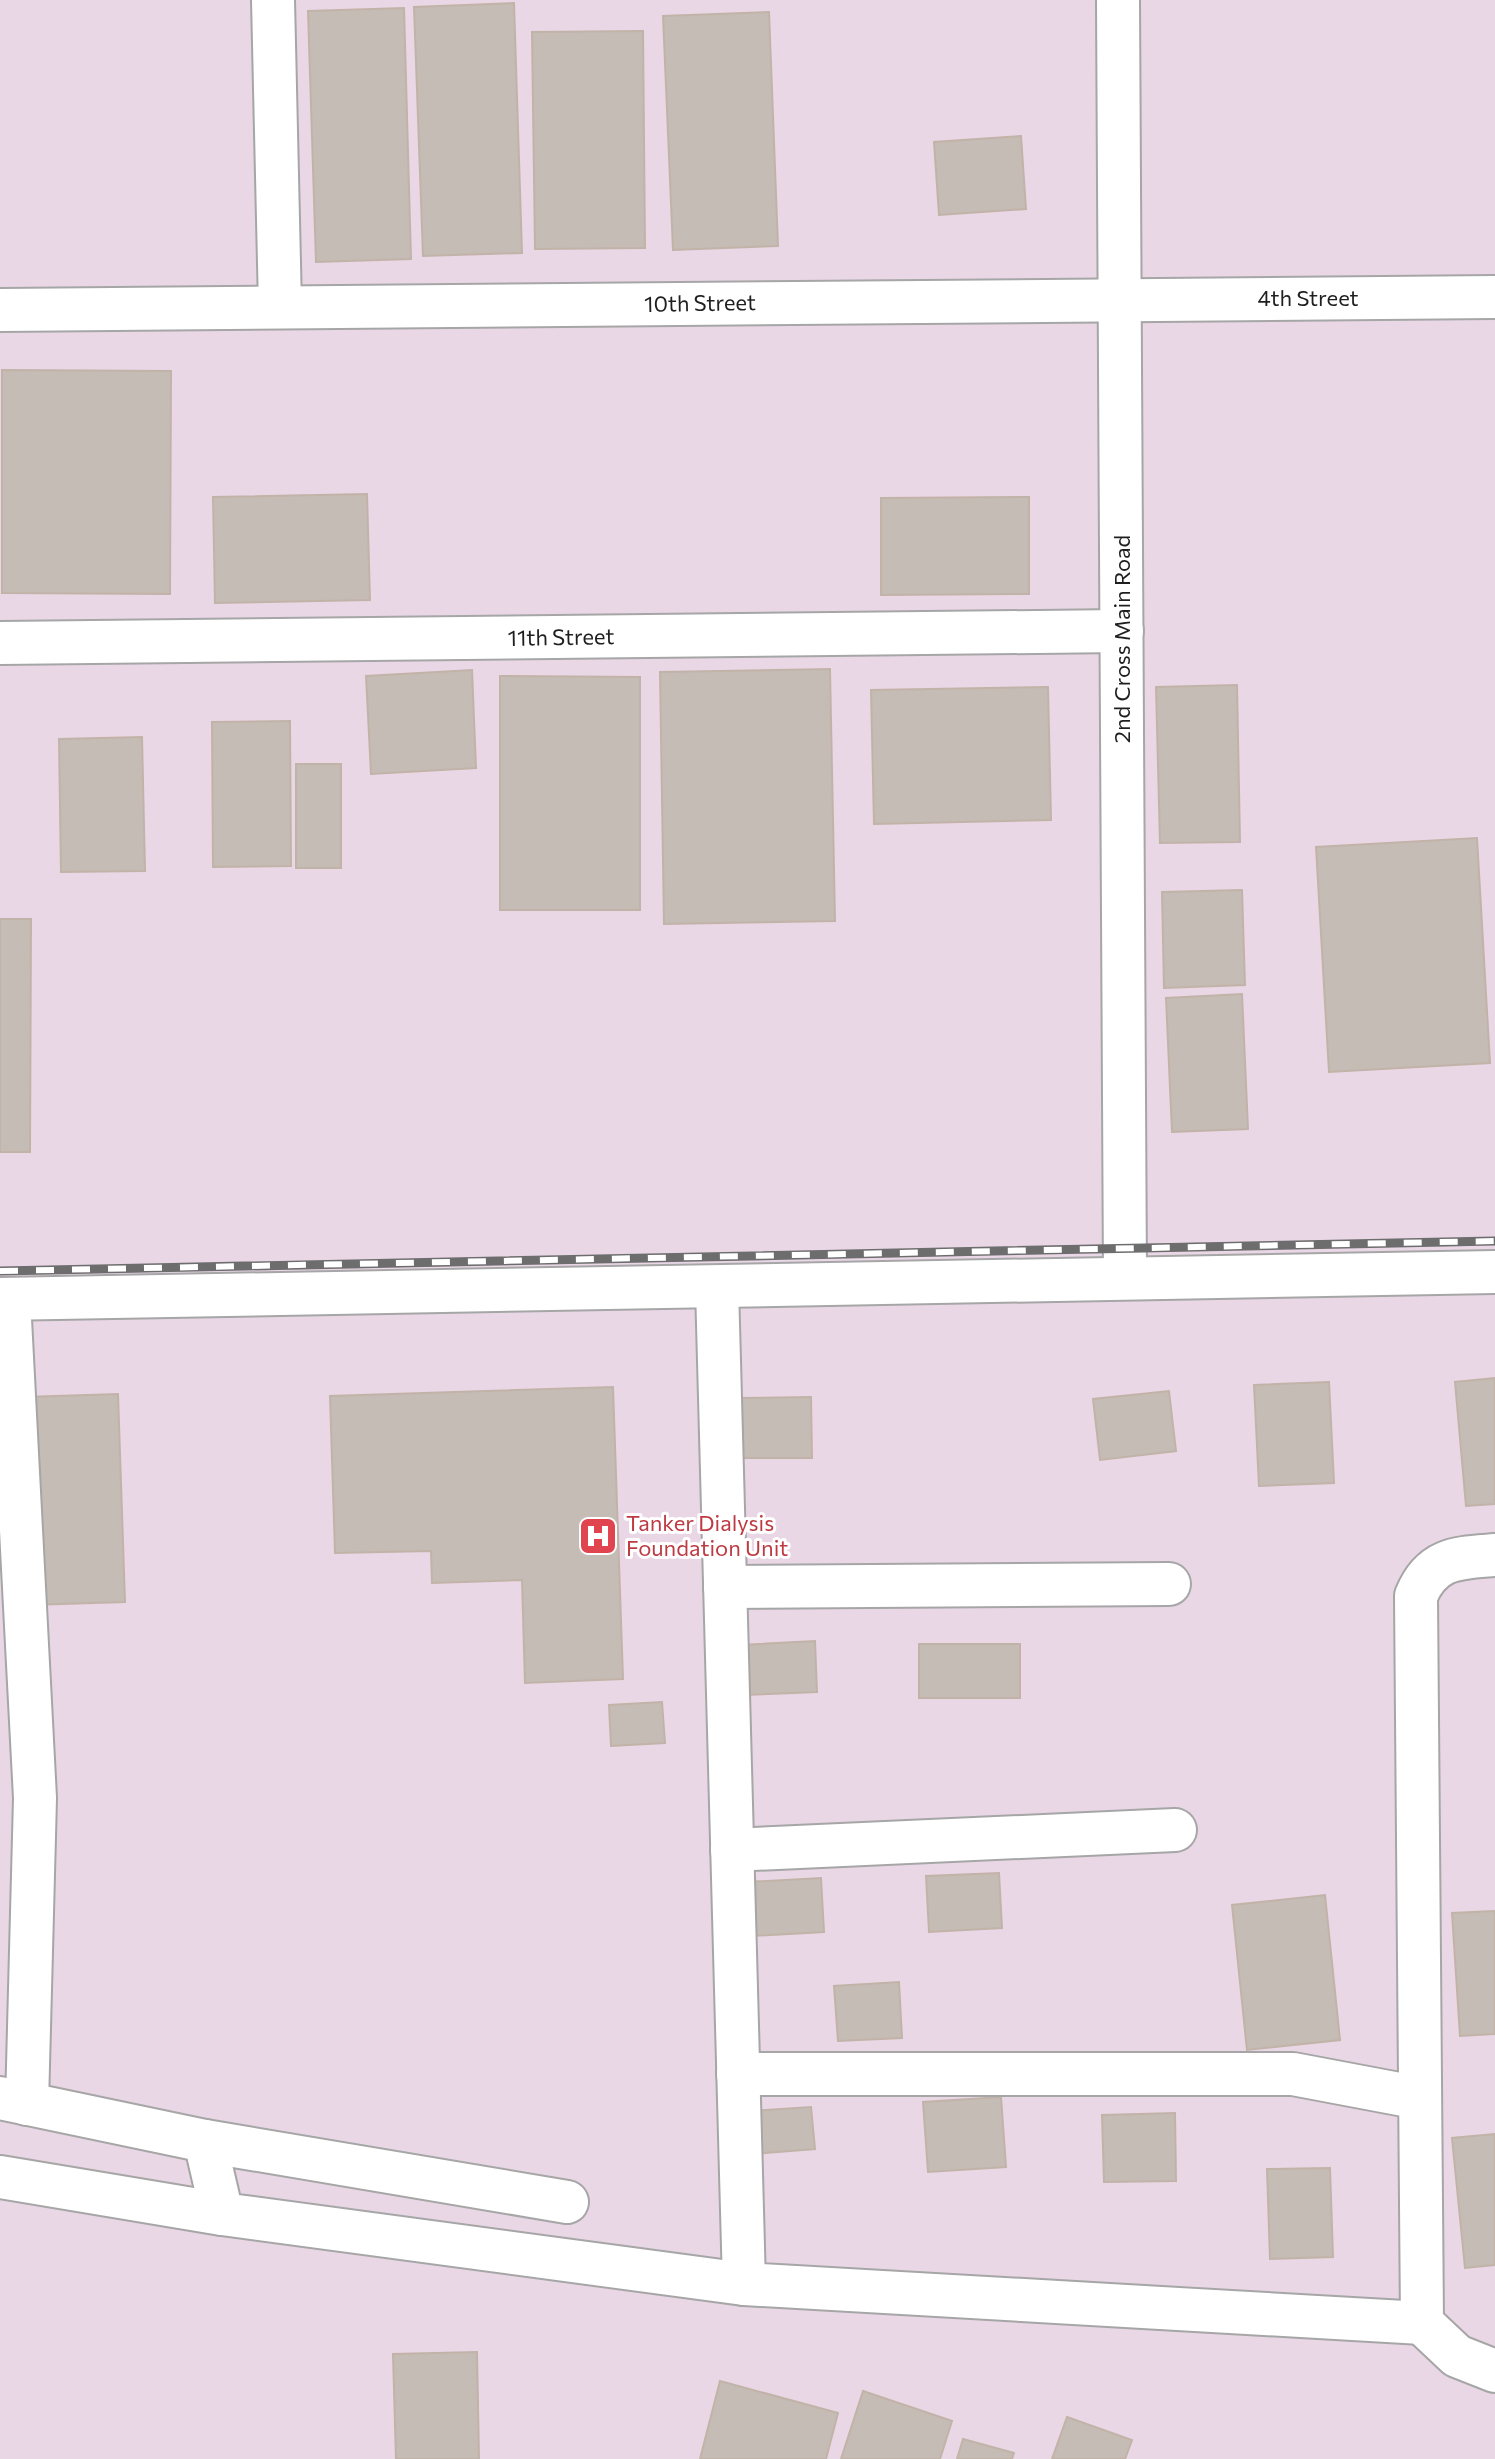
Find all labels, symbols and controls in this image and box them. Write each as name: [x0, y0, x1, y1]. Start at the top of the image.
street label: 4th Street: [1257, 284, 1359, 311]
street label: 10th Street: [644, 288, 756, 317]
street label: 2nd Cross Main Road: [1108, 535, 1135, 743]
street label: 11th Street: [507, 622, 615, 651]
place label: Tanker Dialysis Foundation Unit: [626, 1509, 788, 1561]
hospital icon: Tanker Dialysis Foundation Unit: [577, 1515, 619, 1557]

